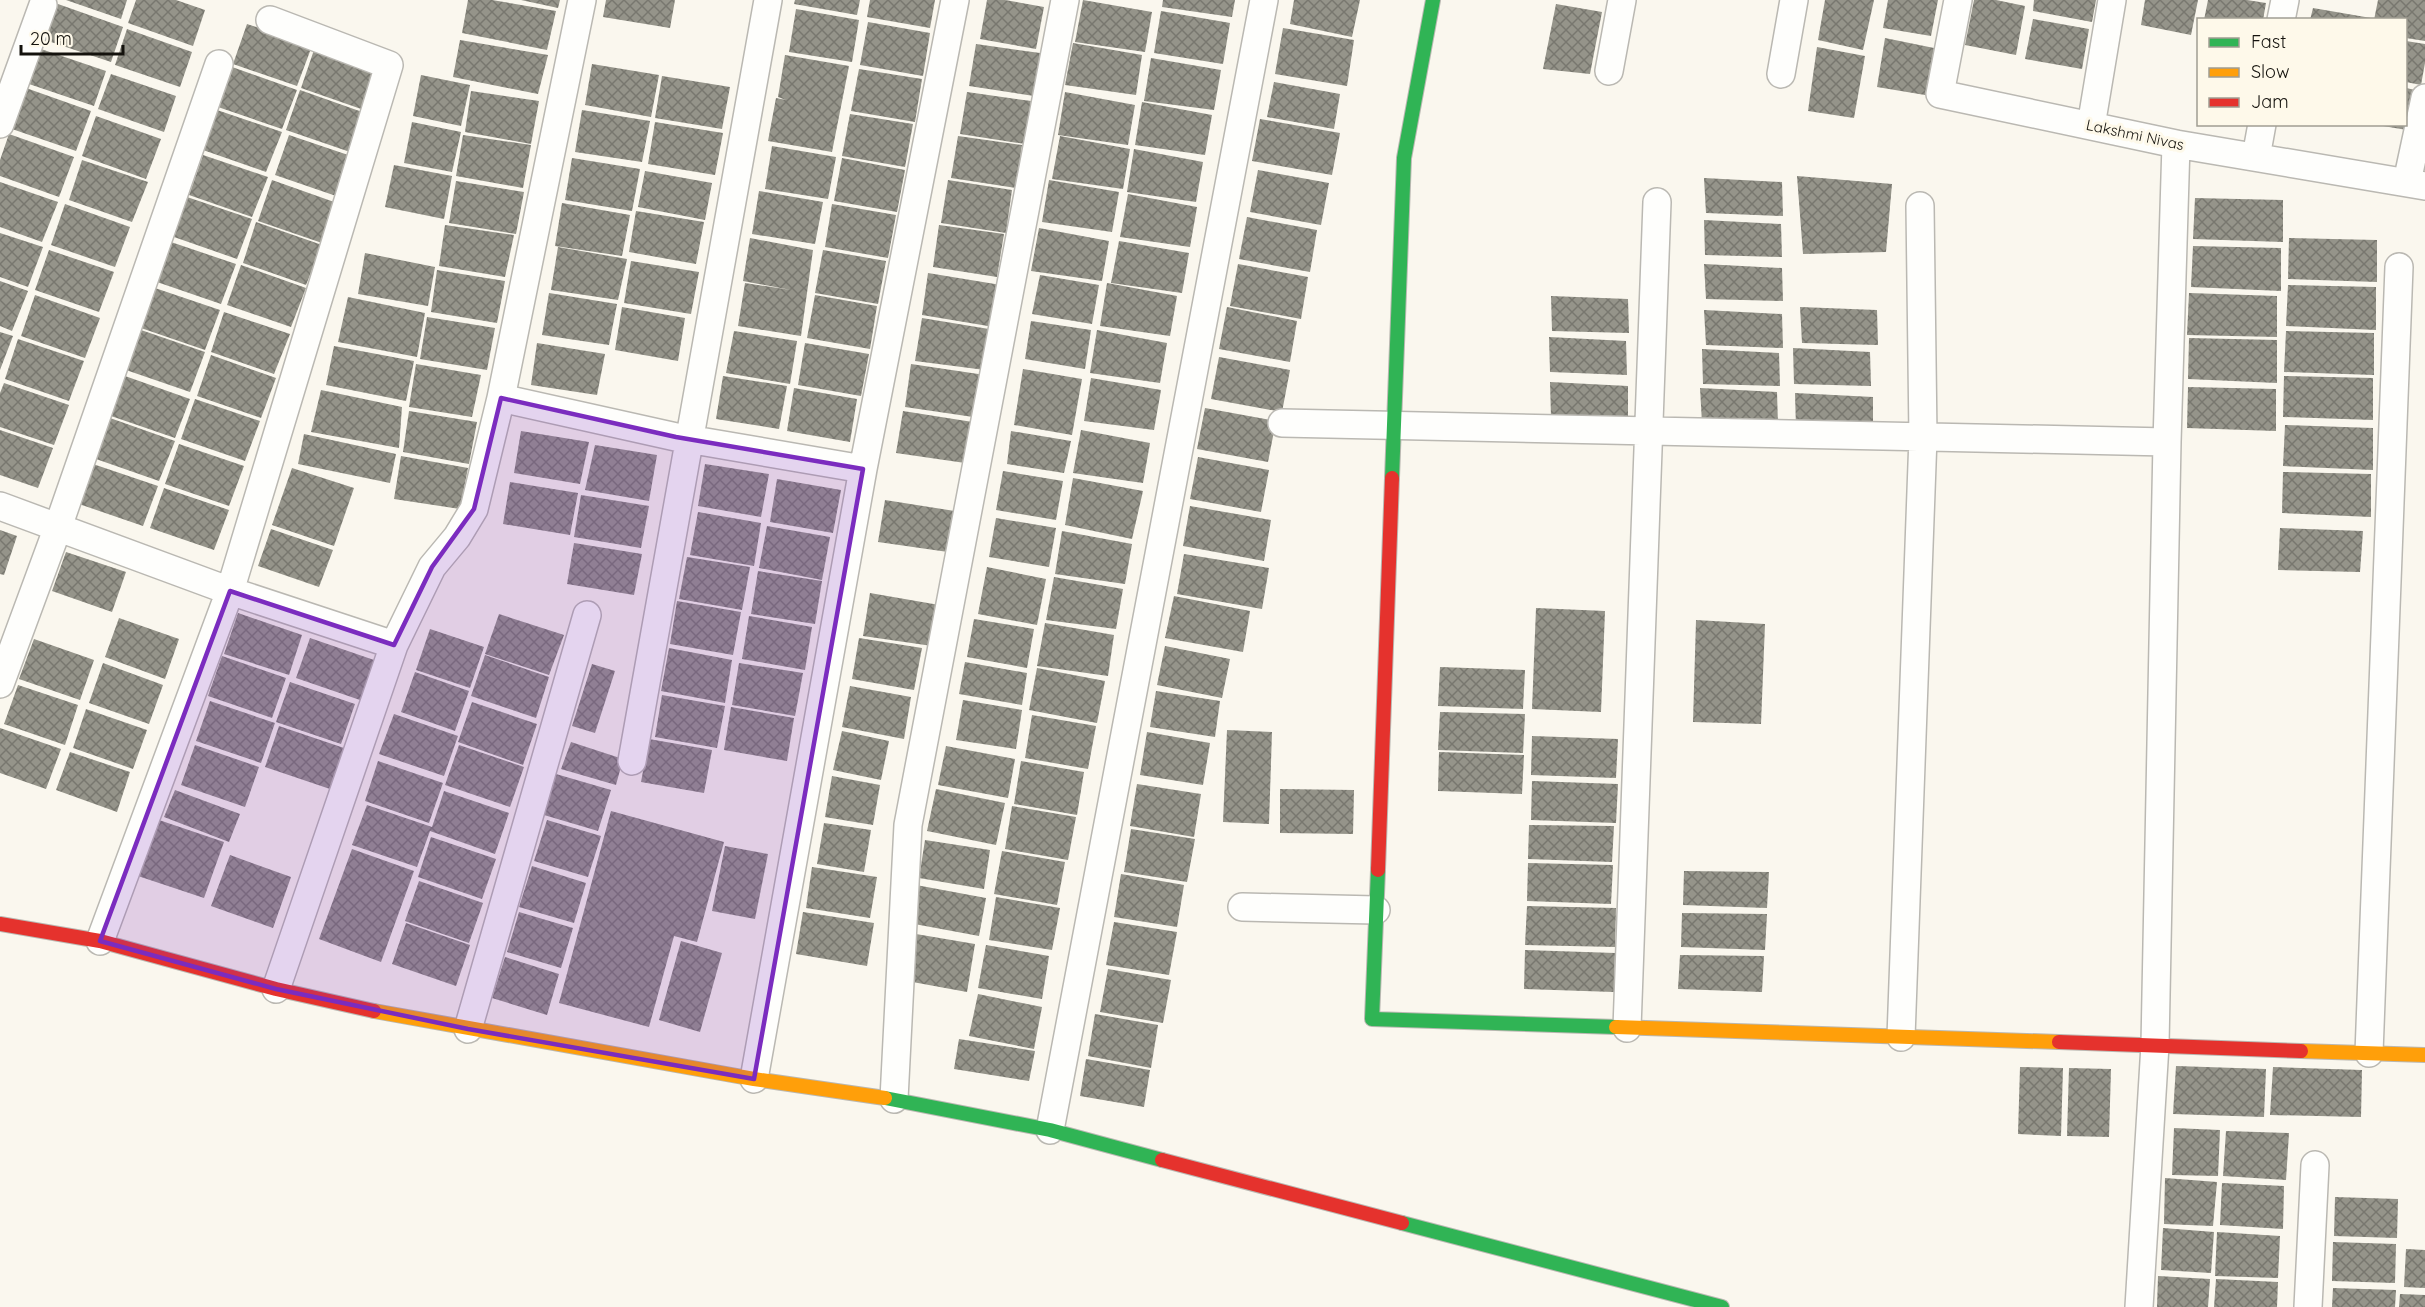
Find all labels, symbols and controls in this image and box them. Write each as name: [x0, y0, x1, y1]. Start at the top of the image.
scale bar: [21, 18, 123, 56]
legend: [2197, 18, 2407, 126]
text: 20 m: [30, 27, 72, 50]
text: Fast: [2251, 30, 2286, 53]
text: Slow: [2251, 60, 2289, 83]
text: Jam: [2251, 90, 2289, 113]
street label: Lakshmi Nivas: [2084, 115, 2186, 154]

